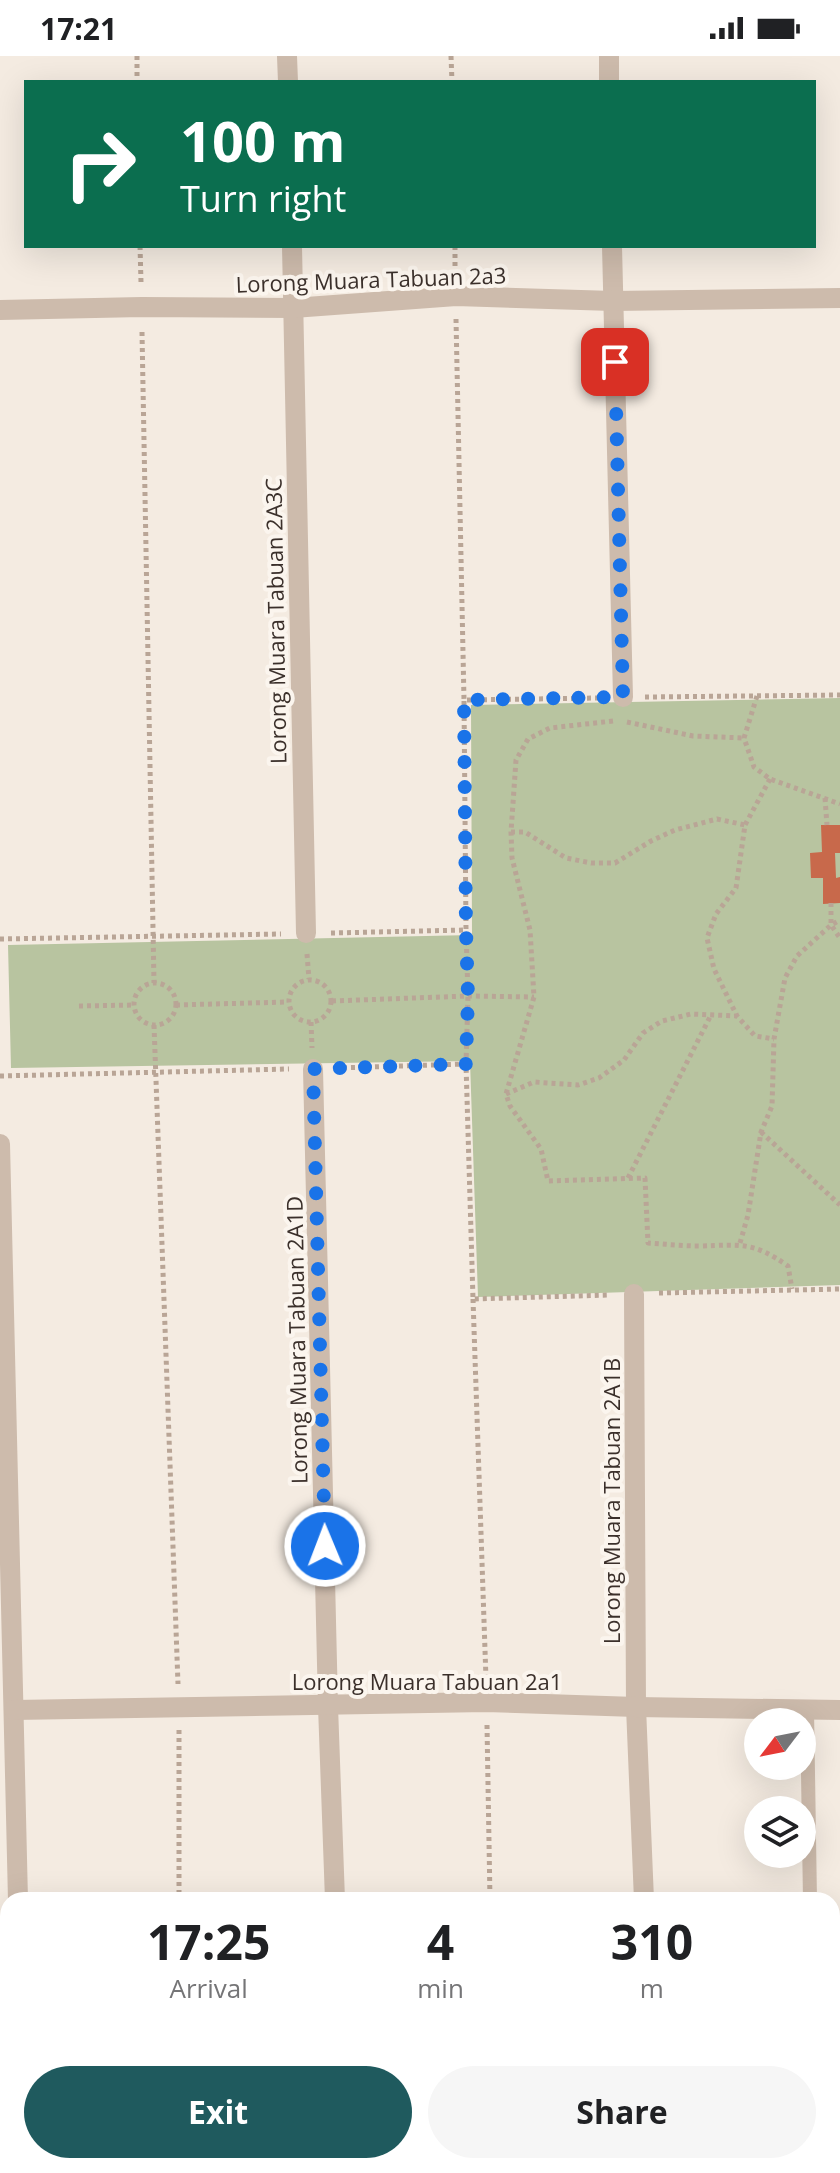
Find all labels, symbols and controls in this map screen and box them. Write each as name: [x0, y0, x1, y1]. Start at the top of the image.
text: 17:21: [40, 8, 117, 49]
text: 100 m: [180, 102, 346, 178]
icon: right: [48, 112, 152, 216]
text: Turn right: [180, 174, 346, 223]
street label: Lorong Muara Tabuan 2a3: [235, 259, 507, 299]
pin: [581, 328, 649, 396]
icon: arrive: [593, 340, 637, 384]
street label: Lorong Muara Tabuan 2A3C: [258, 478, 292, 764]
street label: Lorong Muara Tabuan 2A1D: [278, 1196, 314, 1484]
street label: Lorong Muara Tabuan 2A1B: [596, 1358, 626, 1644]
position arrow: [283, 1504, 367, 1588]
street label: Lorong Muara Tabuan 2a1: [292, 1666, 562, 1696]
north arrow: [744, 1708, 816, 1780]
map controls: [744, 1708, 816, 1868]
button: layers: [744, 1796, 816, 1868]
text: 17:25: [147, 1909, 270, 1974]
text: 4: [427, 1909, 454, 1974]
text: 310: [611, 1909, 693, 1974]
text: Arrival: [169, 1970, 248, 2006]
text: min: [417, 1970, 464, 2006]
text: m: [640, 1970, 664, 2006]
button: Exit: [24, 2066, 412, 2158]
button: Share: [428, 2066, 816, 2158]

